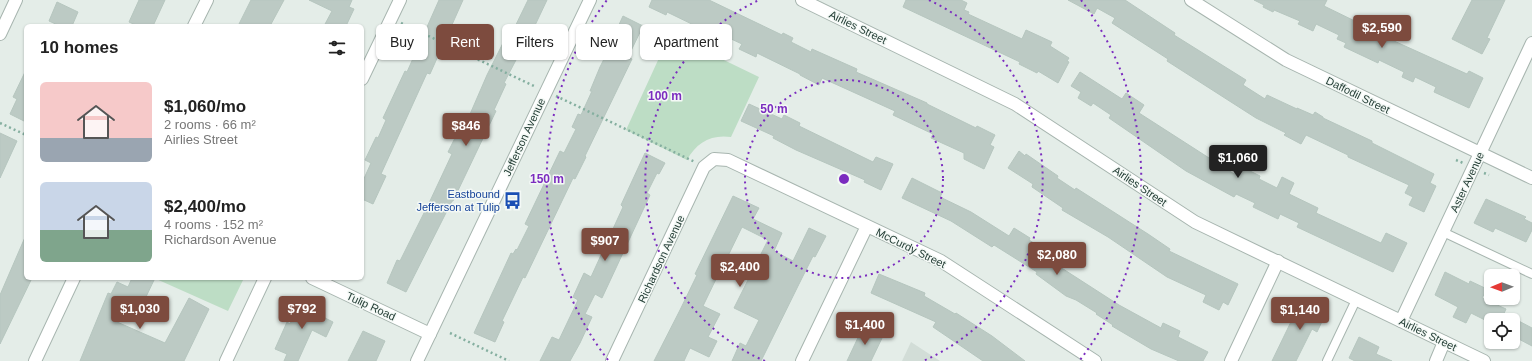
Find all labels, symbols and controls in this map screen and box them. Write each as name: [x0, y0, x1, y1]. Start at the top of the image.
street label: Airlies Street: [827, 8, 889, 46]
pin: $2,590: [1349, 15, 1415, 49]
text: $2,590: [1362, 20, 1402, 35]
chip: Buy: [376, 24, 428, 60]
chip: Rent: [436, 24, 494, 60]
chip: Filters: [502, 24, 568, 60]
chip: New: [576, 24, 632, 60]
chip: Apartment: [640, 24, 732, 60]
icon: filters: [326, 37, 348, 59]
text: 10 homes: [40, 38, 118, 57]
street label: Daffodil Street: [1324, 74, 1392, 116]
text: 100 m: [648, 89, 682, 103]
street label: Jefferson Avenue: [501, 96, 547, 178]
text: $1,060/mo: [164, 97, 246, 116]
icon: home: [72, 98, 120, 146]
text: 50 m: [760, 102, 788, 116]
pin: $846: [442, 113, 490, 147]
text: 2 rooms · 66 m²: [164, 117, 256, 132]
text: $846: [452, 118, 480, 133]
text: Airlies Street: [164, 132, 238, 147]
pin: $1,060: [1205, 145, 1271, 179]
text: $1,060: [1218, 150, 1258, 165]
street label: Aster Avenue: [1448, 150, 1486, 214]
street label: Airlies Street: [1111, 164, 1169, 208]
text: 150 m: [530, 172, 564, 186]
centre of rings: [837, 172, 851, 186]
place label: Eastbound Jefferson at Tulip: [416, 188, 500, 213]
bus stop icon: Eastbound Jefferson at Tulip: [503, 190, 523, 210]
text: $2,400/mo: [164, 197, 246, 216]
icon: home: [72, 198, 120, 246]
street label: Richardson Avenue: [635, 213, 687, 305]
text: 4 rooms · 152 m²: [164, 217, 263, 232]
street label: McCurdy Street: [874, 226, 948, 270]
pin: $907: [581, 228, 629, 262]
text: Richardson Avenue: [164, 232, 277, 247]
text: $907: [591, 233, 619, 248]
pin: $2,080: [1024, 242, 1090, 276]
text: $2,080: [1037, 247, 1077, 262]
pin: $2,400: [707, 254, 773, 288]
text: $2,400: [720, 259, 760, 274]
north arrow: [1484, 269, 1520, 305]
map controls: [1484, 269, 1520, 349]
street label: Tulip Road: [345, 289, 397, 323]
pin: $1,030: [107, 296, 173, 330]
pin: $792: [278, 296, 326, 330]
pin: $1,140: [1267, 297, 1333, 331]
text: $1,030: [120, 301, 160, 316]
text: $792: [288, 301, 316, 316]
text: $1,140: [1280, 302, 1320, 317]
pin: $1,400: [832, 312, 898, 346]
button: locate: [1484, 313, 1520, 349]
street label: Airlies Street: [1397, 315, 1459, 353]
text: $1,400: [845, 317, 885, 332]

